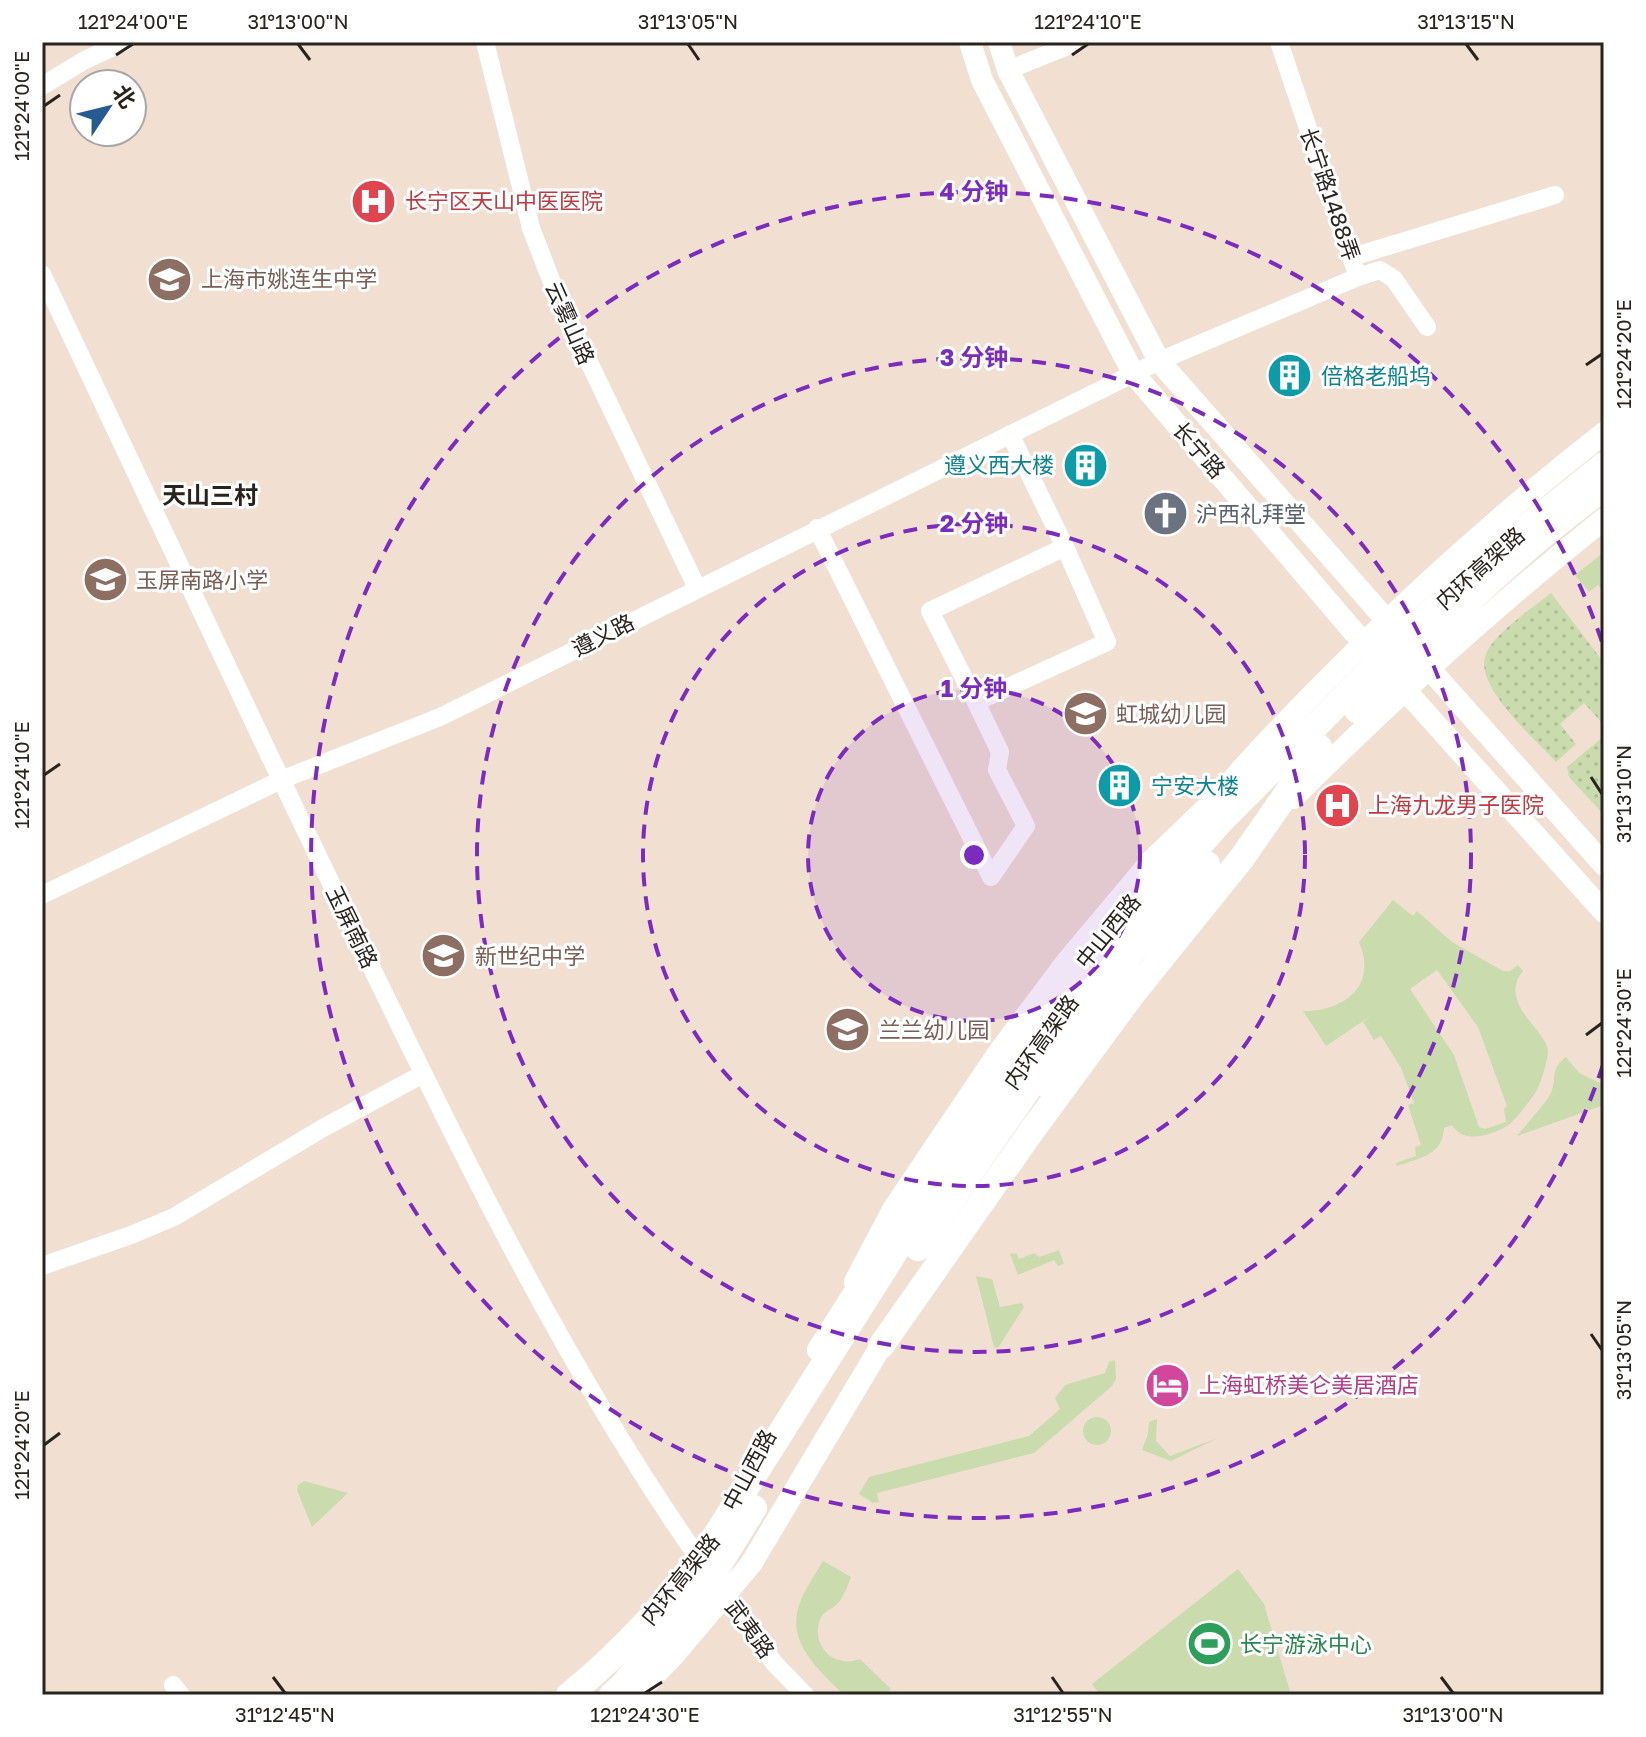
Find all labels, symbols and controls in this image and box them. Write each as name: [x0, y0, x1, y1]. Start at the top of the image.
text: 121°24'00"E: [78, 9, 188, 33]
text: 31°13'00"N: [247, 9, 349, 33]
text: 31°13'05"N: [638, 9, 738, 33]
text: 121°24'10"E: [1034, 9, 1142, 33]
text: 31°13'15"N: [1417, 9, 1515, 33]
text: 121°24'00"E: [9, 51, 33, 161]
north arrow: [68, 68, 148, 148]
text: 北: [107, 79, 142, 113]
street label: 长宁路1488弄: [1295, 124, 1366, 264]
text: 4 分钟: [940, 176, 1009, 205]
hospital icon: 长宁区天山中医医院: [350, 177, 398, 225]
place label: 长宁区天山中医医院: [405, 187, 603, 214]
school or university icon: 上海市姚连生中学: [146, 255, 194, 303]
place label: 上海市姚连生中学: [201, 265, 377, 292]
street label: 云雾山路: [540, 277, 601, 368]
text: 121°24'20"E: [1611, 299, 1635, 409]
text: 3 分钟: [940, 342, 1008, 371]
building icon: 倍格老船坞: [1266, 352, 1314, 400]
place label: 倍格老船坞: [1321, 362, 1431, 389]
street label: 长宁路: [1168, 416, 1231, 483]
building icon: 遵义西大楼: [1061, 441, 1109, 489]
place label: 遵义西大楼: [944, 451, 1054, 478]
district label: 天山三村: [162, 480, 258, 509]
church icon: 沪西礼拜堂: [1141, 490, 1189, 538]
place label: 沪西礼拜堂: [1196, 500, 1306, 527]
text: 2 分钟: [940, 508, 1008, 537]
street label: 内环高架路: [1430, 521, 1530, 614]
school or university icon: 玉屏南路小学: [81, 556, 129, 604]
place label: 玉屏南路小学: [136, 566, 268, 593]
street label: 遵义路: [567, 608, 638, 662]
text: 1 分钟: [941, 673, 1007, 702]
school or university icon: 虹城幼儿园: [1061, 690, 1109, 738]
place label: 虹城幼儿园: [1116, 700, 1226, 727]
text: 121°24'10"E: [9, 721, 33, 829]
text: 31°13'10"N: [1611, 745, 1635, 843]
building icon: 宁安大楼: [1096, 762, 1144, 810]
place label: 宁安大楼: [1151, 772, 1239, 799]
hospital icon: 上海九龙男子医院: [1313, 781, 1361, 829]
place label: 上海九龙男子医院: [1368, 791, 1544, 818]
centre of rings: [960, 841, 988, 869]
street label: 玉屏南路: [321, 881, 384, 972]
street label: 中山西路: [1069, 888, 1146, 973]
school or university icon: 新世纪中学: [420, 932, 468, 980]
place label: 新世纪中学: [475, 942, 585, 969]
text: 121°24'30"E: [1611, 968, 1635, 1078]
street label: 内环高架路: [997, 989, 1084, 1094]
school or university icon: 兰兰幼儿园: [824, 1006, 872, 1054]
place label: 兰兰幼儿园: [879, 1016, 989, 1043]
text: 31°13'05"N: [1611, 1300, 1635, 1400]
hotel icon: 上海虹桥美仑美居酒店: [1144, 1361, 1192, 1409]
place label: 上海虹桥美仑美居酒店: [1199, 1371, 1419, 1398]
text: 121°24'20"E: [9, 1390, 33, 1500]
street label: 中山西路: [716, 1425, 781, 1515]
street label: 内环高架路: [635, 1527, 725, 1630]
street label: 武夷路: [720, 1594, 781, 1663]
sports icon: 长宁游泳中心: [1185, 1620, 1233, 1668]
place label: 长宁游泳中心: [1240, 1630, 1372, 1657]
text: 31°12'45"N: [235, 1702, 335, 1726]
text: 121°24'30"E: [590, 1702, 700, 1726]
text: 31°12'55"N: [1013, 1702, 1113, 1726]
text: 31°13'00"N: [1402, 1702, 1504, 1726]

